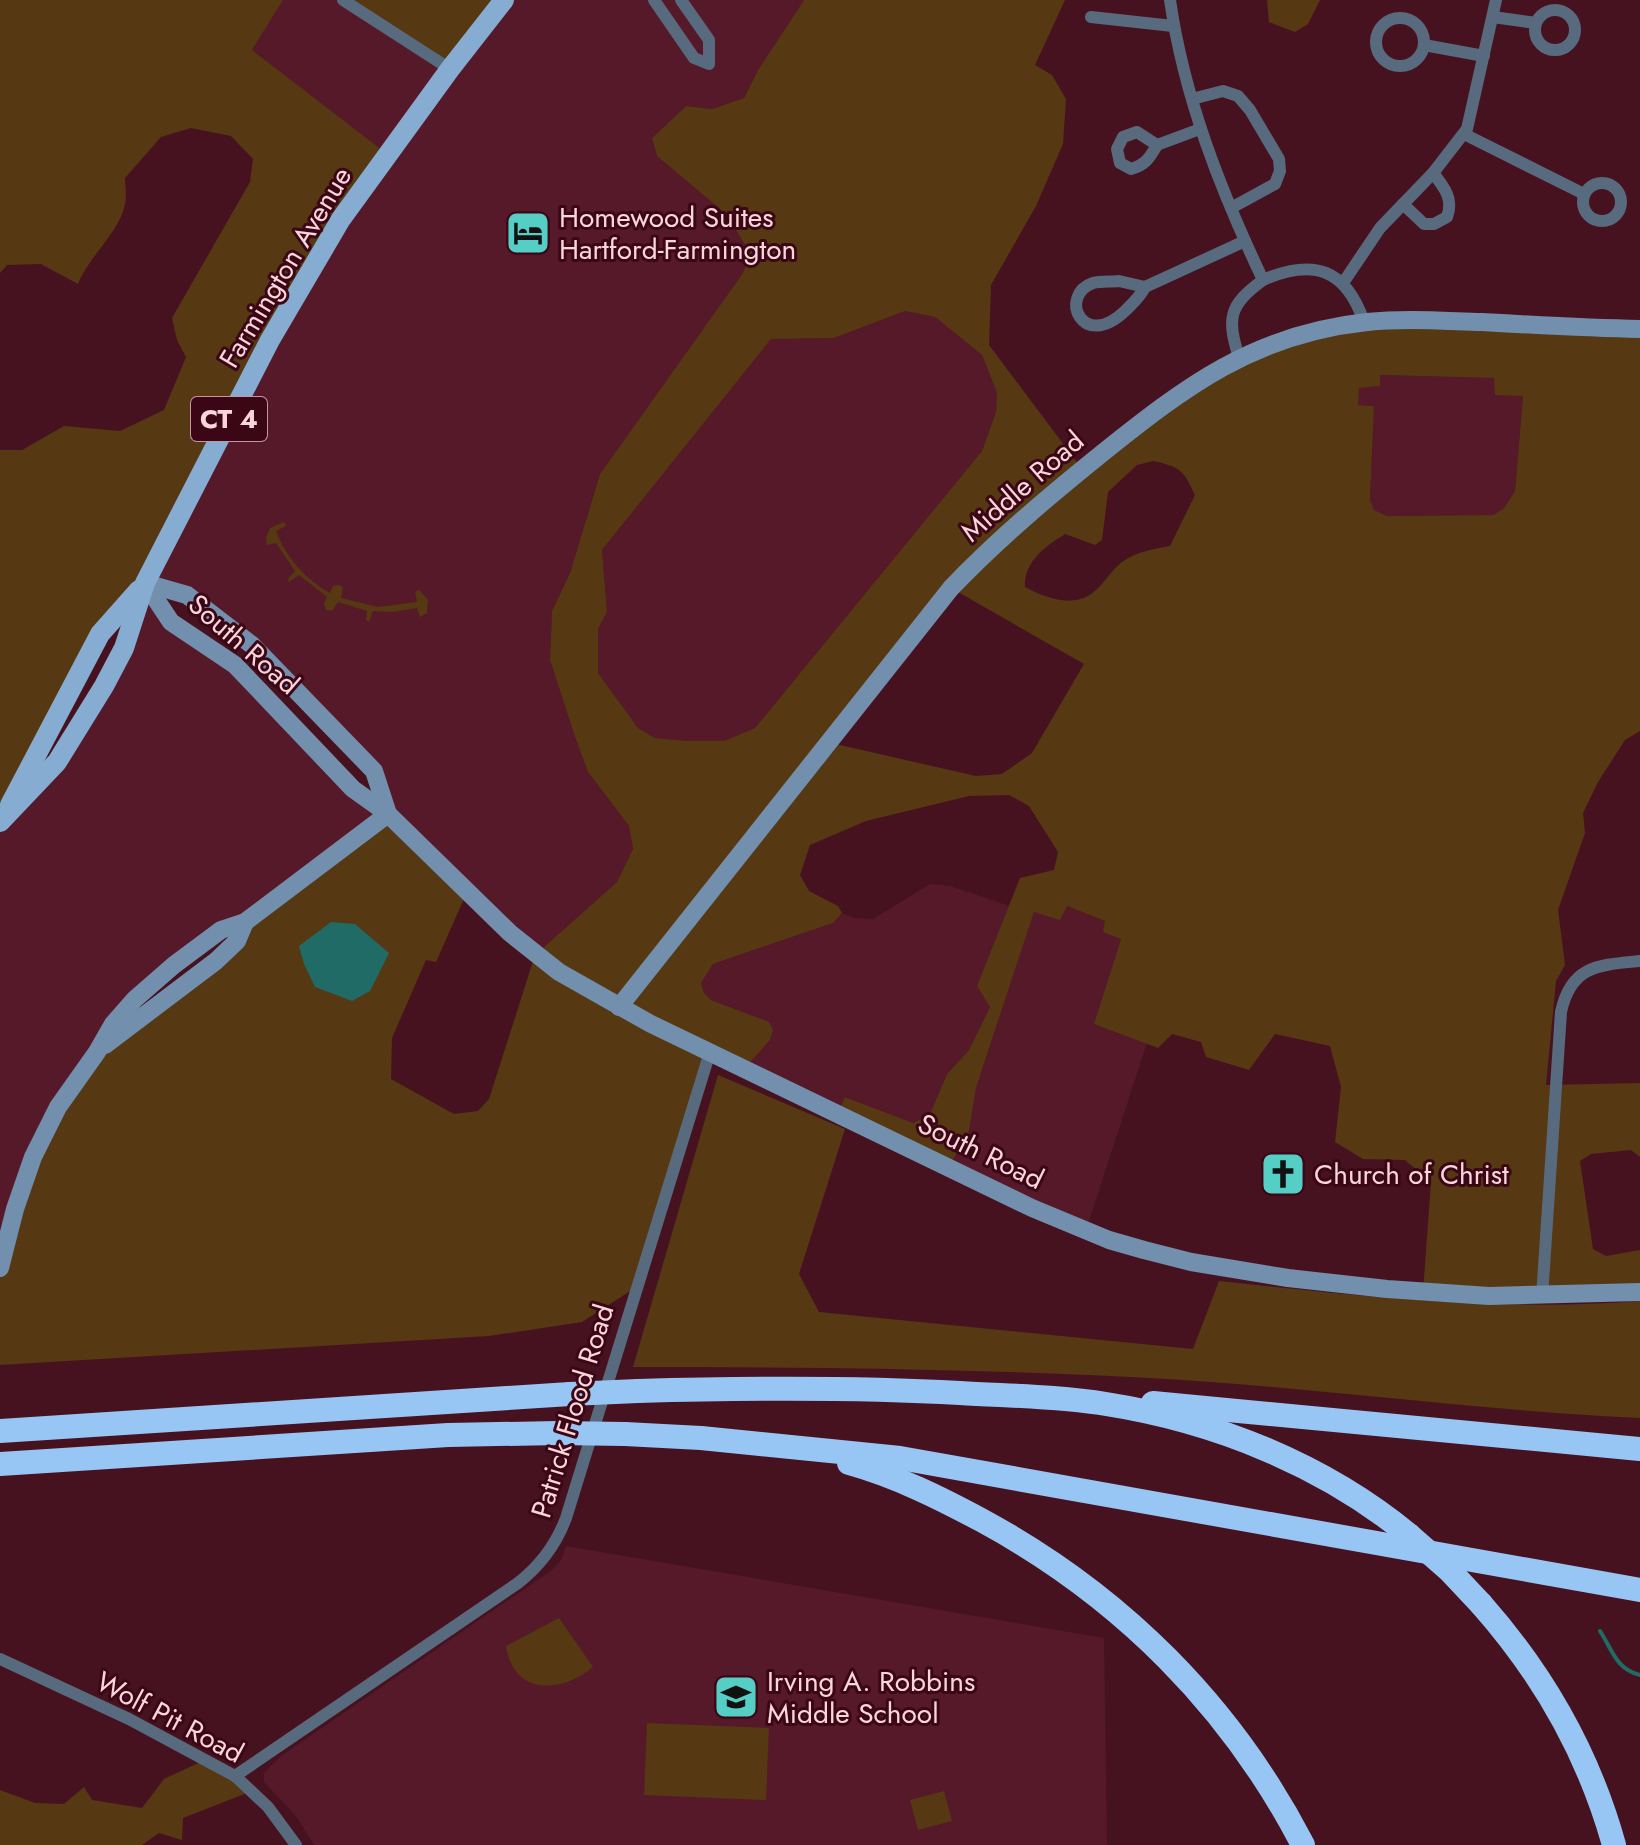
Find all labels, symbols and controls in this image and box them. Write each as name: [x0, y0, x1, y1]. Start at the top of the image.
street label: Farmington Avenue: [209, 159, 362, 376]
place label: Homewood Suites Hartford-Farmington: [559, 197, 796, 270]
hotel icon: Homewood Suites Hartford-Farmington: [504, 209, 552, 257]
road number: CT 4: [191, 397, 267, 441]
street label: Middle Road: [952, 421, 1093, 552]
street label: South Road: [179, 584, 308, 704]
street label: South Road: [911, 1103, 1051, 1200]
church icon: Church of Christ: [1259, 1150, 1307, 1198]
place label: Church of Christ: [1314, 1154, 1509, 1195]
street label: Patrick Flood Road: [521, 1299, 624, 1523]
street label: Wolf Pit Road: [89, 1661, 251, 1774]
place label: Irving A. Robbins Middle School: [767, 1661, 975, 1734]
school or university icon: Irving A. Robbins Middle School: [712, 1673, 760, 1721]

